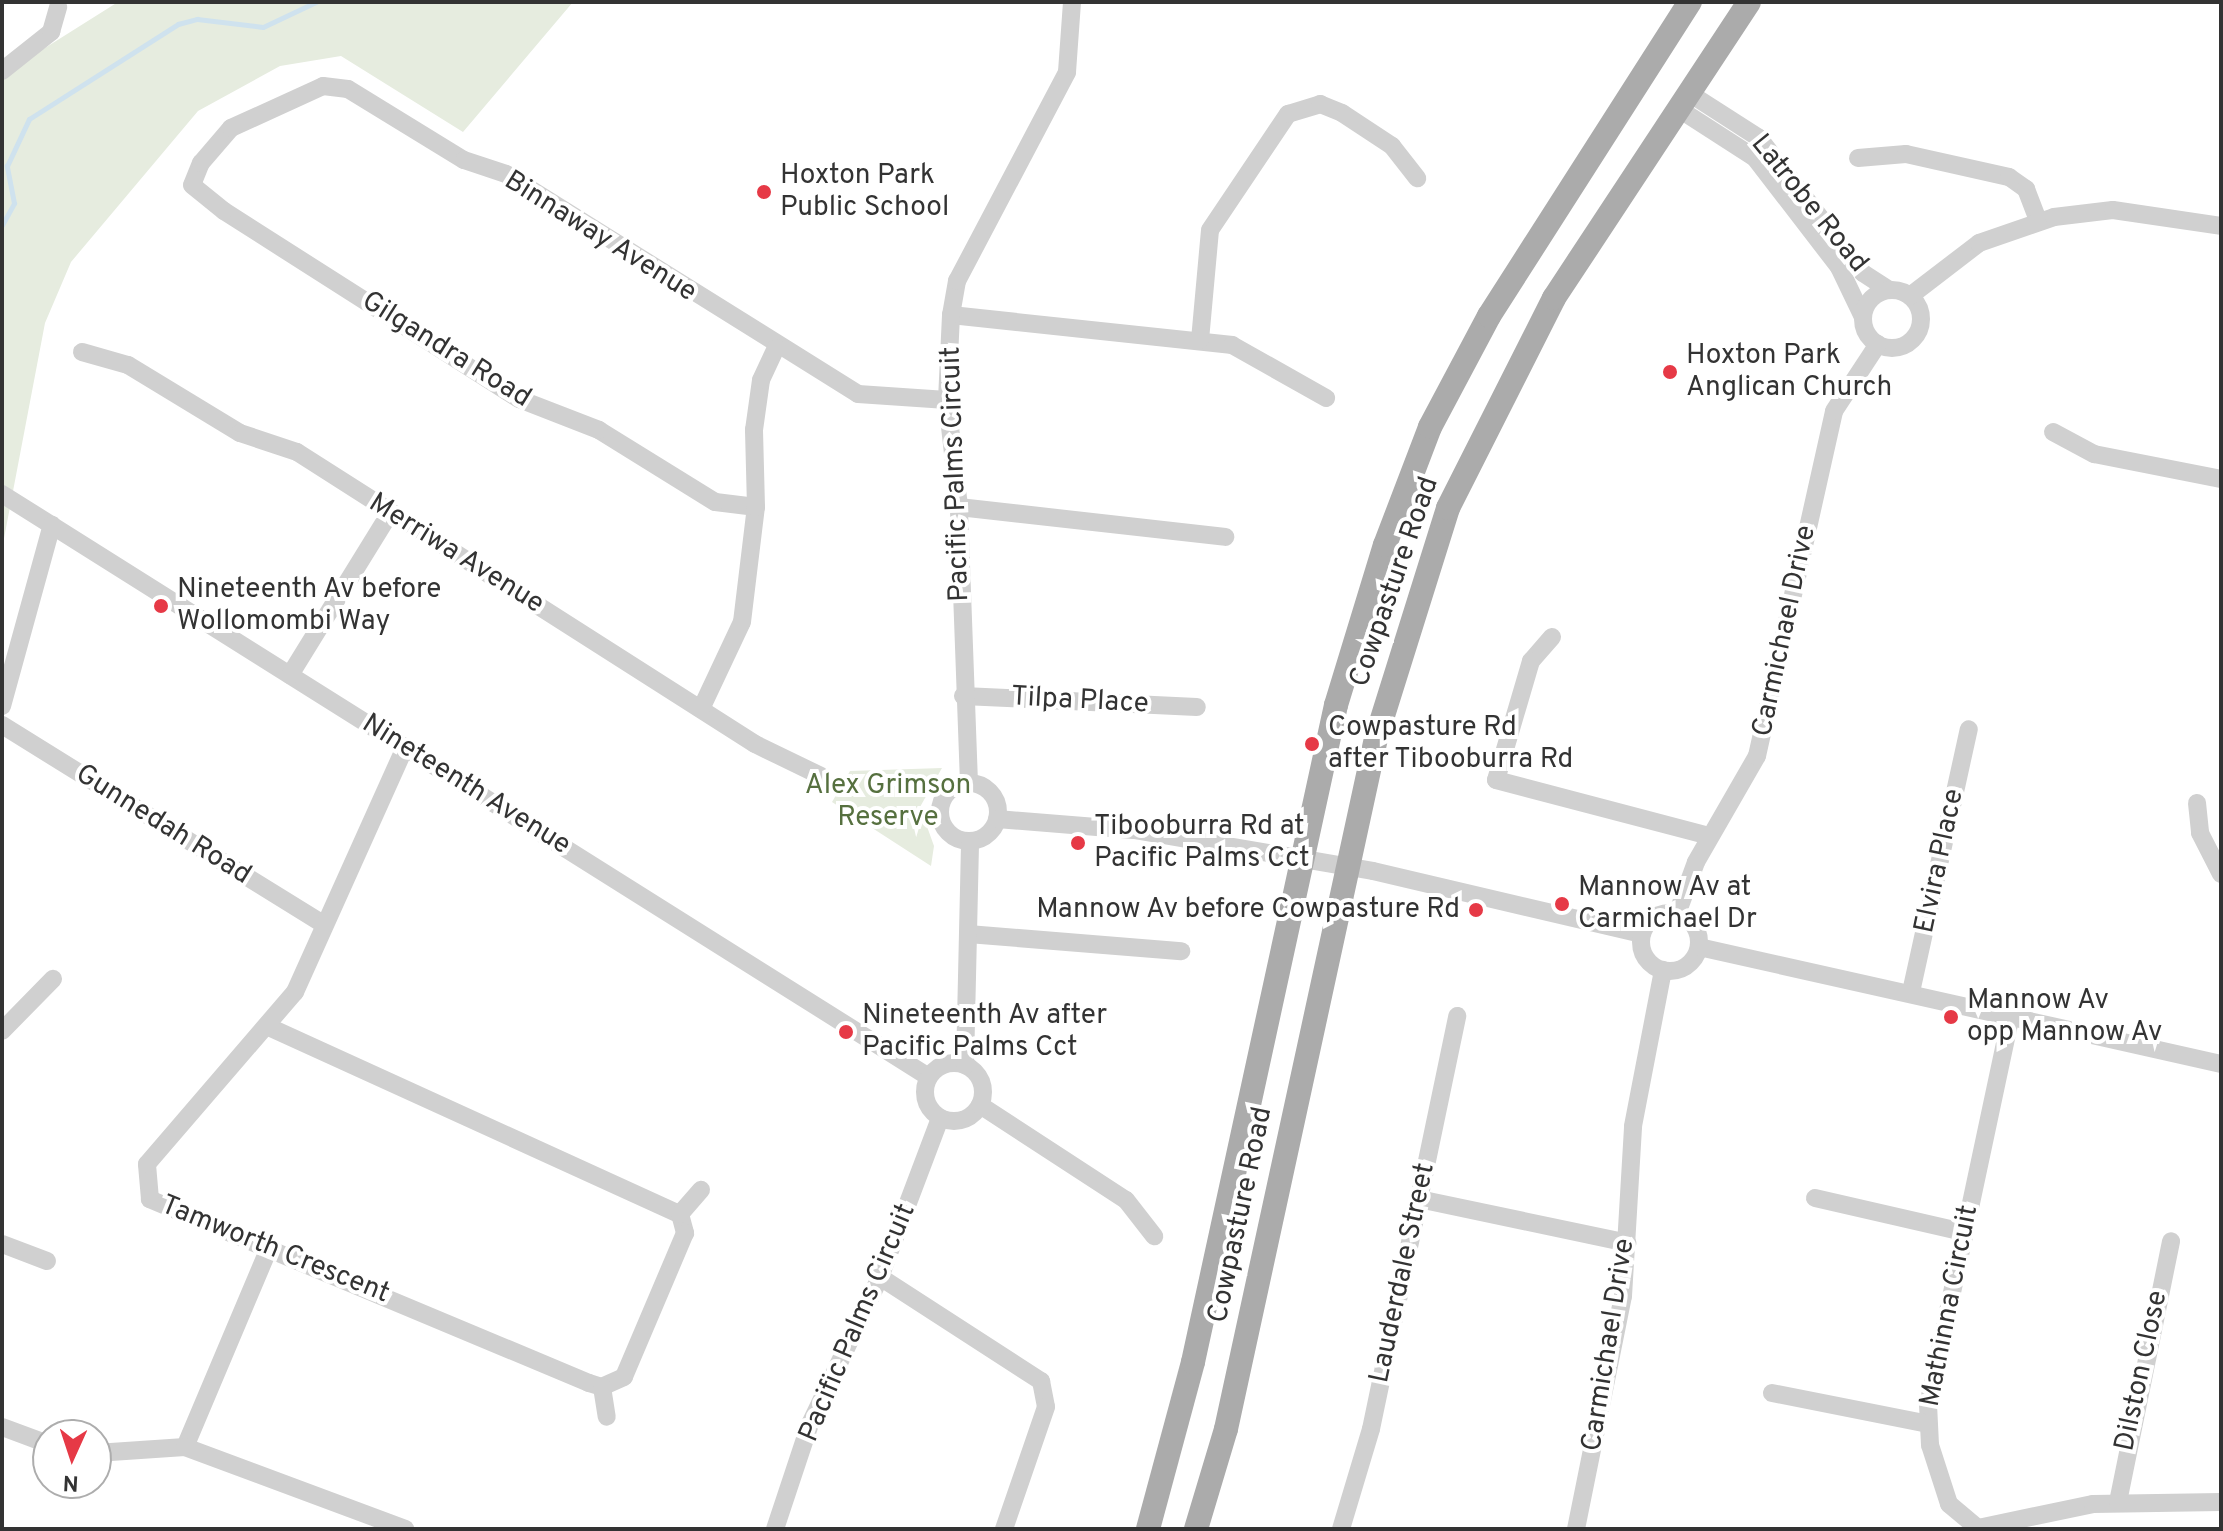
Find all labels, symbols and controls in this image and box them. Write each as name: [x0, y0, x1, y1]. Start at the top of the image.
street label: Latrobe Road: [1743, 128, 1875, 280]
place label: Hoxton Park Public School: [780, 159, 949, 225]
street label: Binnaway Avenue: [497, 164, 703, 310]
marker: Hoxton Park Public School: [755, 183, 773, 201]
street label: Gilgandra Road: [355, 285, 537, 415]
place label: Hoxton Park Anglican Church: [1686, 339, 1892, 405]
street label: Pacific Palms Circuit: [935, 346, 977, 602]
marker: Hoxton Park Anglican Church: [1661, 363, 1679, 381]
street label: Cowpasture Road: [1343, 473, 1447, 691]
street label: Merriwa Avenue: [362, 486, 550, 622]
street label: Carmichael Drive: [1746, 522, 1824, 740]
place label: Nineteenth Av before Wollomombi Way: [177, 573, 442, 639]
marker: Nineteenth Av before Wollomombi Way: [152, 597, 170, 615]
street label: Tilpa Place: [1010, 681, 1150, 721]
street label: Nineteenth Avenue: [355, 707, 577, 863]
place label: Cowpasture Rd after Tibooburra Rd: [1328, 711, 1574, 777]
marker: Cowpasture Rd after Tibooburra Rd: [1303, 735, 1321, 753]
street label: Gunnedah Road: [69, 758, 257, 892]
park label: Alex Grimson Reserve: [805, 769, 971, 835]
street label: Elvira Place: [1908, 786, 1972, 936]
place label: Tibooburra Rd at Pacific Palms Cct: [1094, 810, 1309, 876]
marker: Tibooburra Rd at Pacific Palms Cct: [1069, 834, 1087, 852]
place label: Mannow Av at Carmichael Dr: [1578, 871, 1757, 937]
place label: Mannow Av before Cowpasture Rd: [1035, 893, 1460, 927]
marker: Mannow Av at Carmichael Dr: [1553, 895, 1571, 913]
marker: Mannow Av before Cowpasture Rd: [1467, 901, 1485, 919]
place label: Mannow Av opp Mannow Av: [1967, 984, 2164, 1050]
place label: Nineteenth Av after Pacific Palms Cct: [862, 999, 1108, 1065]
marker: Mannow Av opp Mannow Av: [1942, 1008, 1960, 1026]
marker: Nineteenth Av after Pacific Palms Cct: [837, 1023, 855, 1041]
street label: Cowpasture Road: [1202, 1104, 1280, 1326]
street label: Lauderdale Street: [1363, 1160, 1443, 1386]
street label: Tamworth Crescent: [156, 1189, 394, 1311]
street label: Pacific Palms Circuit: [793, 1199, 923, 1447]
street label: Mathinna Circuit: [1914, 1202, 1986, 1410]
street label: Carmichael Drive: [1576, 1236, 1642, 1454]
street label: Dilston Close: [2109, 1288, 2175, 1454]
north arrow: [32, 1419, 112, 1499]
text: N: [62, 1468, 79, 1495]

